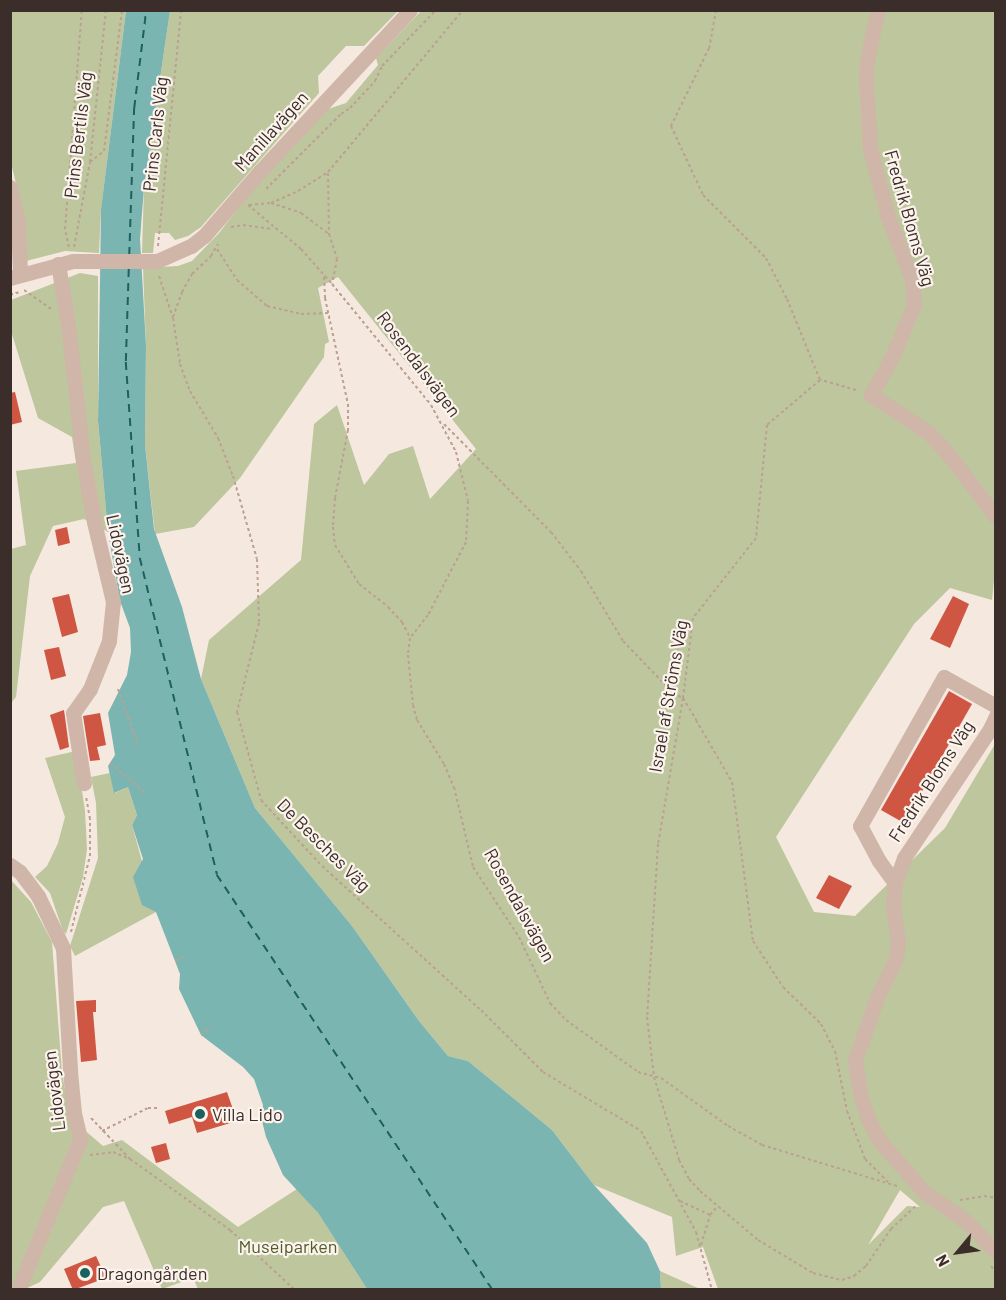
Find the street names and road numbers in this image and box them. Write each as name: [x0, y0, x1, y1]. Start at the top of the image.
street label: Prins Bertils Väg: [60, 70, 96, 200]
street label: Prins Carls Väg: [138, 76, 172, 192]
street label: Manillavägen: [229, 87, 313, 175]
street label: Fredrik Bloms Väg: [880, 147, 940, 289]
street label: Rosendalsvägen: [372, 307, 466, 421]
street label: Lidovägen: [102, 512, 140, 596]
street label: Israel af Ströms Väg: [644, 618, 692, 774]
street label: Fredrik Bloms Väg: [884, 716, 978, 846]
street label: De Besches Väg: [273, 794, 375, 896]
street label: Rosendalsvägen: [480, 845, 560, 965]
street label: Lidovägen: [38, 1050, 70, 1132]

